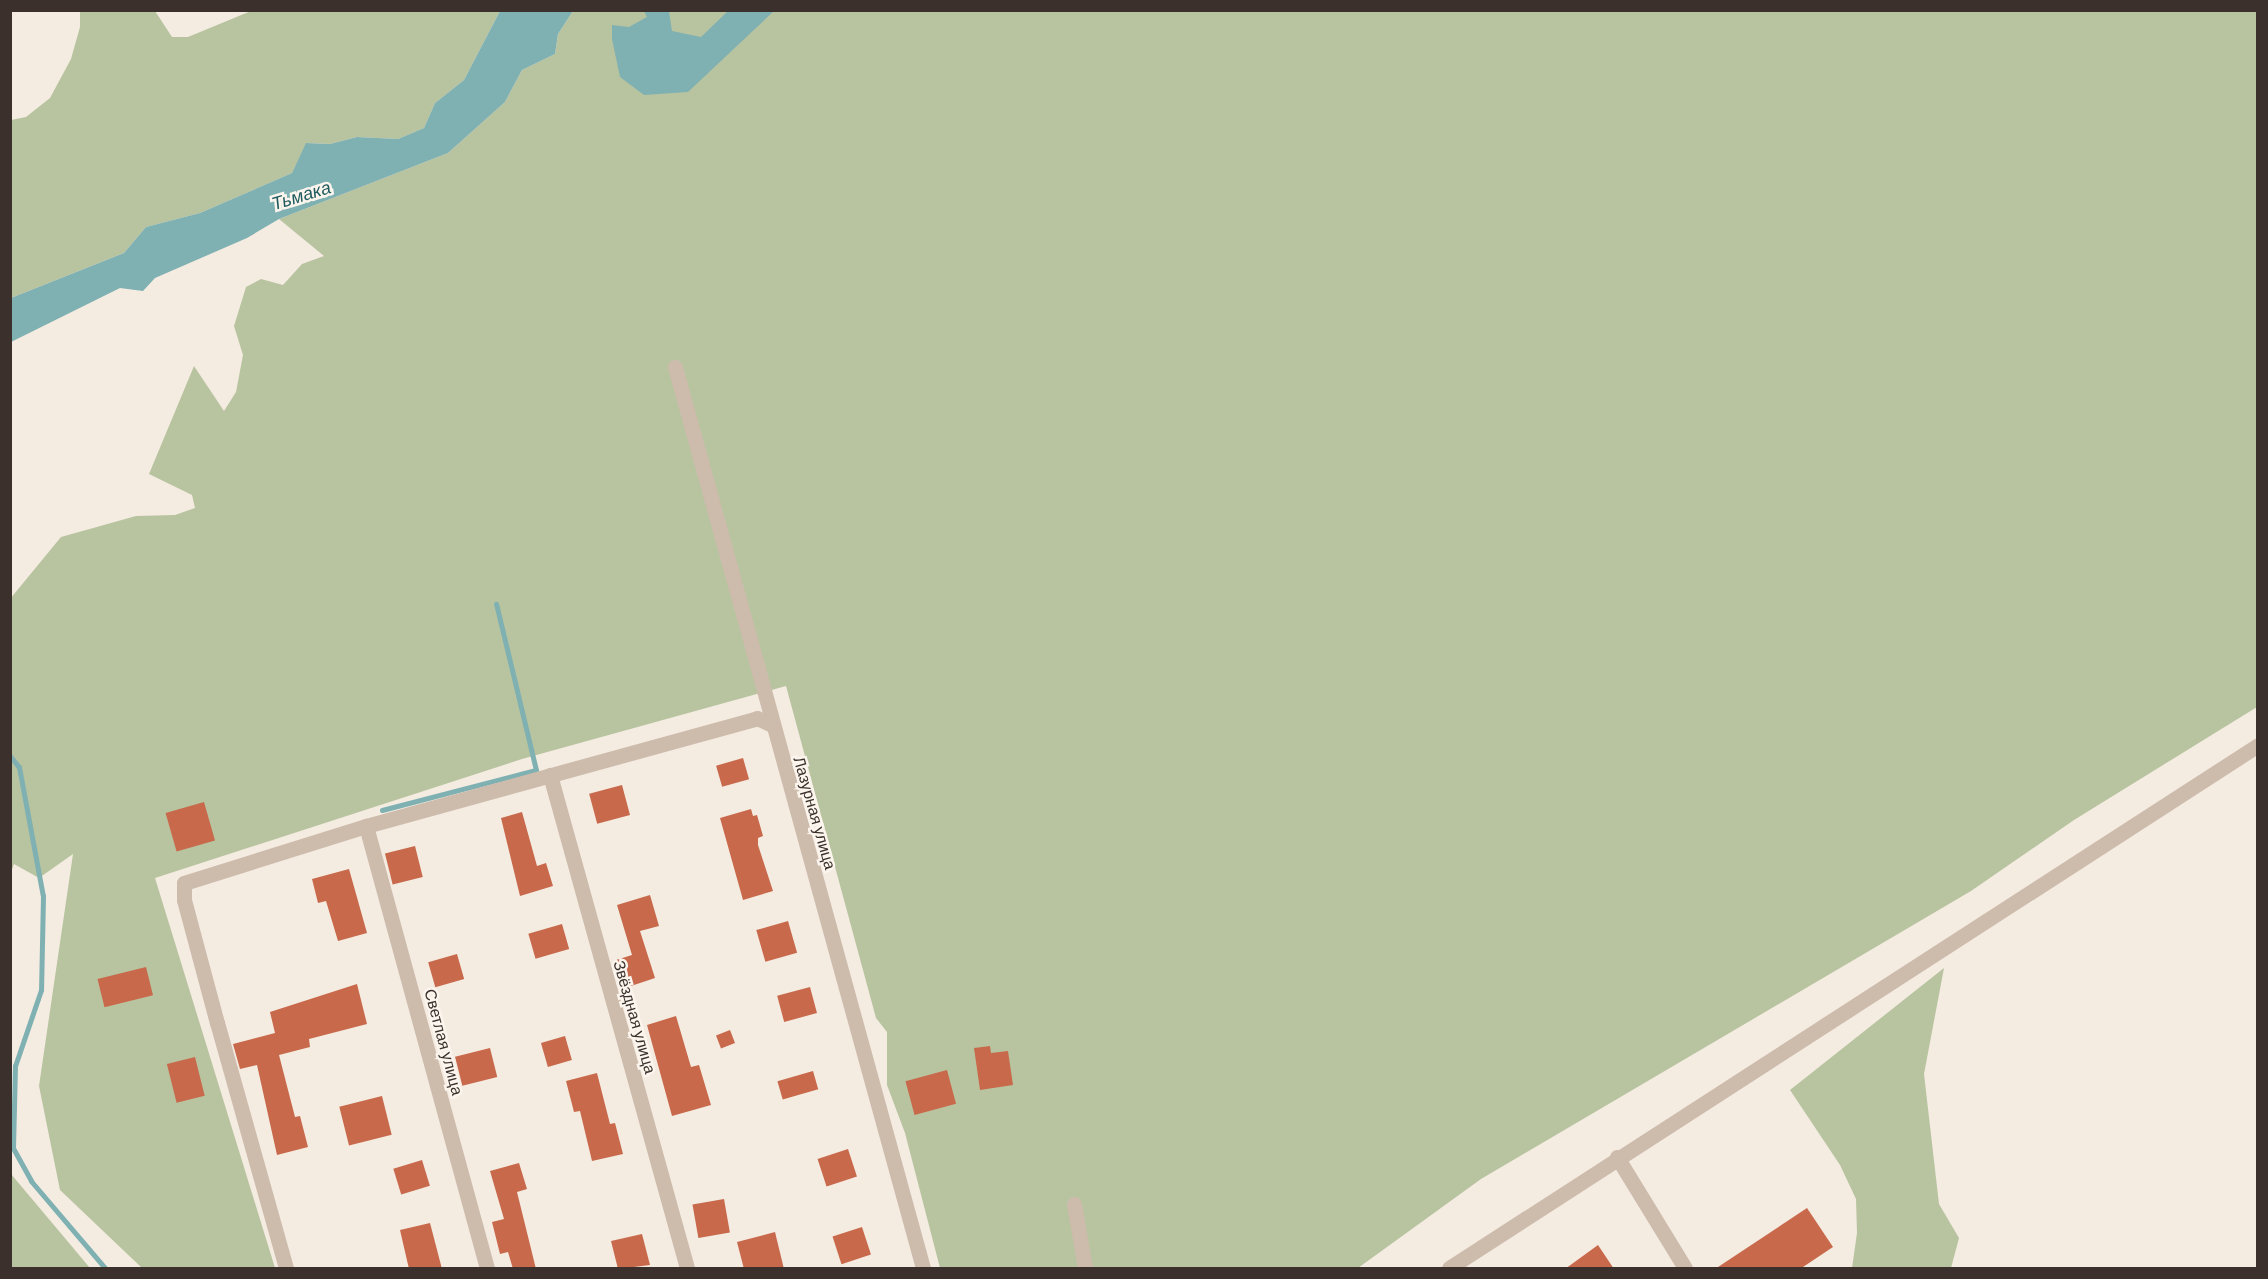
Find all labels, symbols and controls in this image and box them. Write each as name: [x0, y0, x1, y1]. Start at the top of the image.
water label: Тьмака: [269, 176, 333, 214]
street label: Лазурная улица: [790, 754, 840, 872]
street label: Звёздная улица: [610, 958, 660, 1076]
street label: Светлая улица: [421, 987, 467, 1097]

